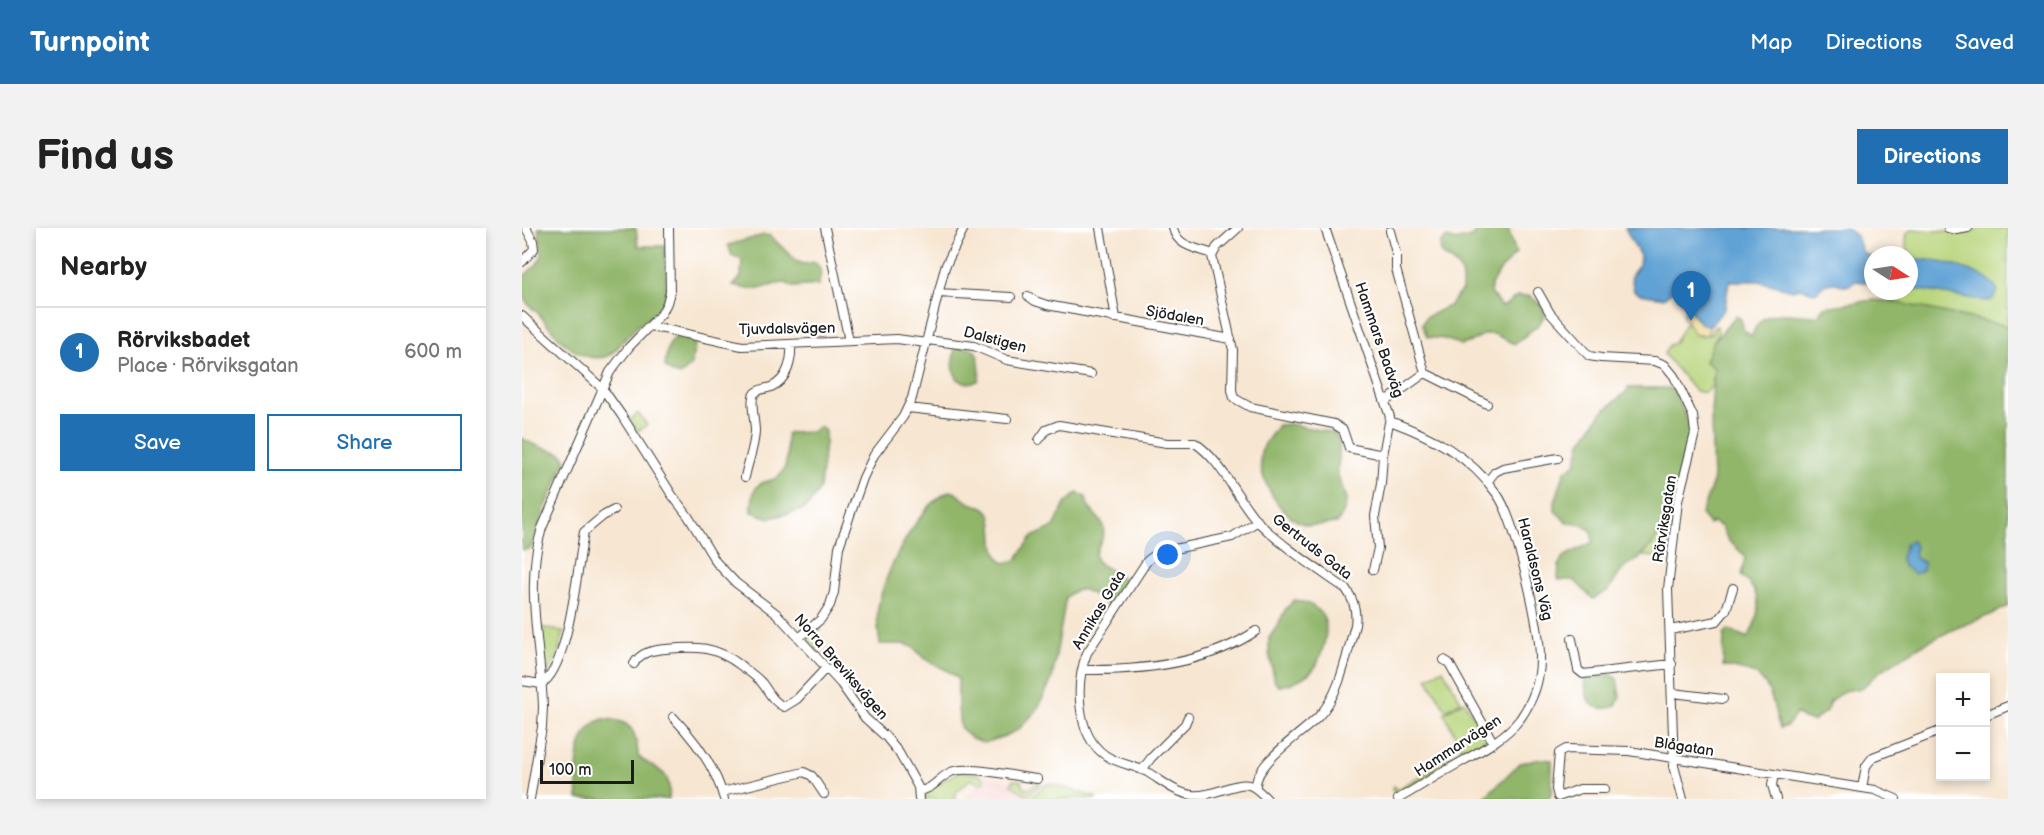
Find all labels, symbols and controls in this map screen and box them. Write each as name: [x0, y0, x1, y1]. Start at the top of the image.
text: Turnpoint: [30, 26, 150, 59]
text: Map: [1750, 30, 1793, 55]
text: Directions: [1826, 30, 1922, 55]
text: Saved: [1955, 30, 2014, 55]
button: Directions: [1857, 129, 2008, 184]
text: Find us: [36, 131, 174, 182]
north arrow: [1864, 246, 1918, 300]
text: Nearby: [60, 252, 147, 283]
pin: 1: [1672, 272, 1710, 321]
street label: Hammars Badväg: [1350, 280, 1408, 400]
street label: Sjödalen: [1144, 302, 1206, 330]
street label: Tjuvdalsvägen: [738, 319, 836, 339]
street label: Dalstigen: [962, 323, 1028, 357]
text: Rörviksbadet: [117, 327, 250, 354]
text: 1: [75, 340, 84, 364]
text: 600 m: [404, 340, 462, 364]
text: Place · Rörviksgatan: [117, 354, 298, 378]
button: Save: [60, 414, 255, 471]
button: Share: [267, 414, 462, 471]
street label: Rörviksgatan: [1649, 474, 1681, 564]
street label: Gertruds Gata: [1268, 510, 1356, 584]
street label: Haraldsons Väg: [1513, 515, 1557, 623]
your location: [1153, 540, 1182, 569]
street label: Annikas Gata: [1068, 567, 1130, 653]
street label: Norra Breviksvägen: [790, 610, 892, 724]
map controls: [1936, 673, 1990, 781]
button: +: [1936, 673, 1990, 727]
street label: Hammarvägen: [1411, 711, 1505, 781]
button: −: [1936, 727, 1990, 781]
street label: Blågatan: [1653, 733, 1715, 761]
scale bar: [540, 757, 634, 784]
text: 100 m: [549, 761, 592, 780]

